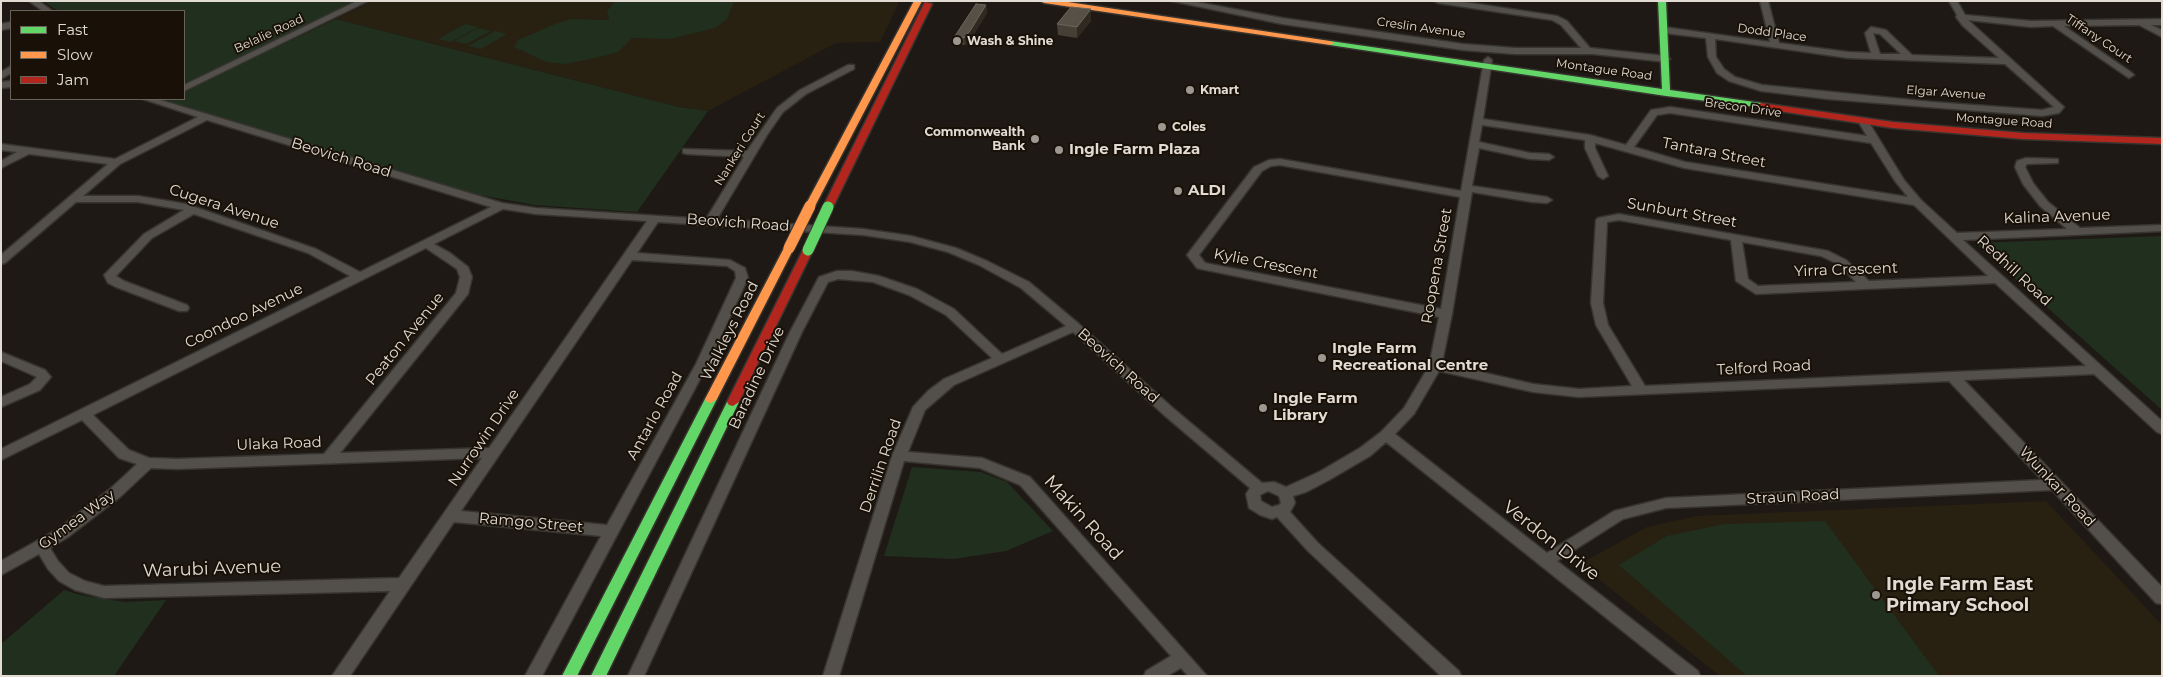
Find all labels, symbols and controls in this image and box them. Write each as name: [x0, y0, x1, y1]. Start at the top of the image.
legend: [10, 10, 185, 100]
street label: Belalie Road: [232, 12, 306, 56]
street label: Tiffany Court: [2063, 12, 2135, 66]
street label: Creslin Avenue: [1376, 15, 1466, 41]
text: Fast: [57, 20, 88, 39]
street label: Dodd Place: [1737, 21, 1807, 45]
place label: Wash & Shine: [967, 34, 1053, 48]
marker: Wash & Shine: [951, 35, 963, 47]
text: Slow: [57, 45, 93, 64]
street label: Montague Road: [1555, 56, 1653, 84]
text: Jam: [57, 70, 89, 89]
place label: Kmart: [1200, 83, 1239, 97]
street label: Elgar Avenue: [1906, 83, 1986, 103]
marker: Kmart: [1184, 84, 1196, 96]
street label: Brecon Drive: [1703, 95, 1783, 121]
street label: Nankeri Court: [712, 110, 768, 188]
street label: Montague Road: [1955, 110, 2053, 132]
place label: Coles: [1172, 120, 1206, 134]
marker: Coles: [1156, 121, 1168, 133]
place label: Commonwealth Bank: [924, 125, 1025, 153]
marker: Commonwealth Bank: [1029, 133, 1041, 145]
street label: Beovich Road: [289, 134, 393, 182]
street label: Tantara Street: [1661, 134, 1767, 172]
place label: Ingle Farm Plaza: [1069, 141, 1200, 159]
marker: Ingle Farm Plaza: [1053, 144, 1065, 156]
street label: Cugera Avenue: [167, 181, 281, 233]
place label: ALDI: [1188, 182, 1226, 200]
marker: ALDI: [1172, 185, 1184, 197]
street label: Sunburt Street: [1626, 194, 1738, 232]
street label: Kalina Avenue: [2003, 206, 2111, 228]
street label: Roopena Street: [1418, 207, 1456, 325]
street label: Beovich Road: [686, 210, 790, 236]
street label: Redhill Road: [1973, 232, 2055, 310]
street label: Kylie Crescent: [1212, 245, 1320, 283]
street label: Yirra Crescent: [1794, 259, 1898, 281]
street label: Walkleys Road: [697, 278, 763, 384]
street label: Coondoo Avenue: [182, 280, 306, 352]
street label: Peaton Avenue: [362, 289, 448, 389]
street label: Baradine Drive: [725, 324, 789, 432]
street label: Beovich Road: [1074, 325, 1162, 407]
place label: Ingle Farm Recreational Centre: [1332, 340, 1488, 375]
marker: Ingle Farm Recreational Centre: [1316, 352, 1328, 364]
street label: Telford Road: [1716, 357, 1812, 379]
street label: Antarlo Road: [623, 369, 687, 463]
street label: Nurrowin Drive: [445, 386, 523, 490]
place label: Ingle Farm Library: [1273, 390, 1358, 425]
marker: Ingle Farm Library: [1257, 402, 1269, 414]
street label: Derrilin Road: [856, 416, 906, 516]
street label: Ulaka Road: [236, 434, 322, 454]
street label: Wunkar Road: [2015, 443, 2099, 531]
street label: Makin Road: [1039, 471, 1127, 565]
street label: Gymea Way: [35, 486, 119, 554]
street label: Straun Road: [1746, 486, 1840, 508]
street label: Verdon Drive: [1498, 496, 1604, 586]
street label: Ramgo Street: [478, 509, 584, 537]
street label: Warubi Avenue: [142, 556, 282, 582]
place label: Ingle Farm East Primary School: [1886, 574, 2033, 616]
marker: Ingle Farm East Primary School: [1870, 589, 1882, 601]

